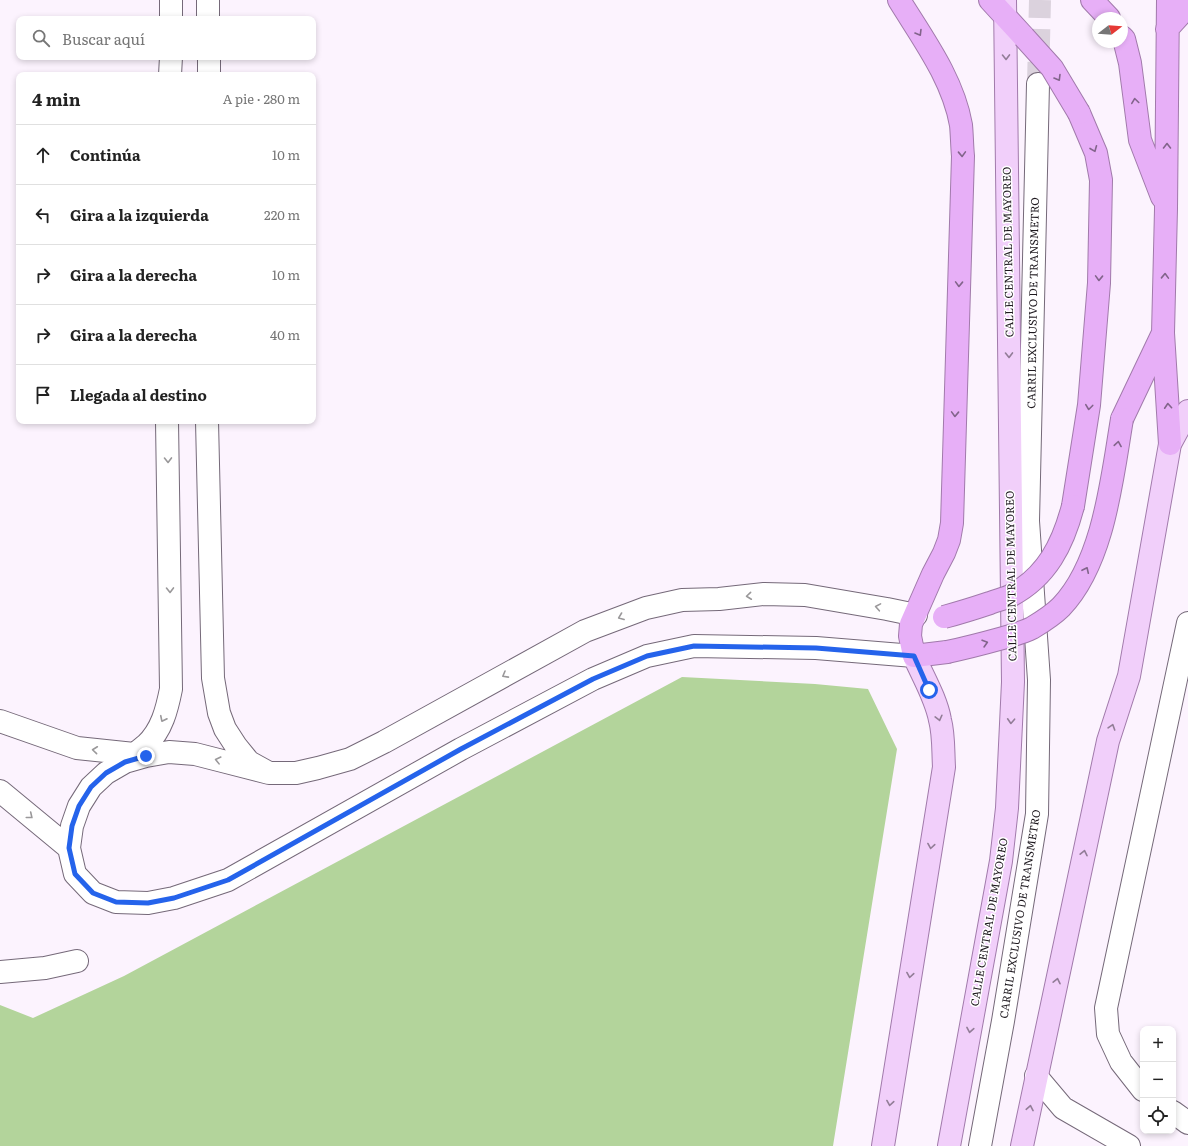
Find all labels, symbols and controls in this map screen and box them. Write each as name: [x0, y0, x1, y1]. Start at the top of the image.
north arrow: [1092, 12, 1128, 48]
search box: [16, 16, 316, 60]
icon: search: [30, 27, 52, 49]
text: Buscar aquí: [62, 27, 145, 50]
one-way arrow: [915, 29, 922, 36]
one-way arrow: [1002, 54, 1010, 60]
one-way arrow: [1053, 74, 1060, 81]
text: 4 min: [32, 86, 81, 111]
text: A pie · 280 m: [223, 89, 300, 108]
one-way arrow: [1131, 98, 1140, 104]
text: Continúa: [70, 143, 141, 166]
one-way arrow: [1163, 143, 1171, 149]
icon: ahead: [32, 144, 54, 166]
text: 10 m: [272, 145, 300, 164]
one-way arrow: [1090, 145, 1098, 152]
one-way arrow: [958, 151, 966, 157]
street label: CALLE CENTRAL DE MAYOREO: [998, 167, 1016, 337]
street label: CARRIL EXCLUSIVO DE TRANSMETRO: [1022, 197, 1042, 409]
text: Gira a la izquierda: [70, 203, 209, 226]
icon: left: [32, 204, 54, 226]
text: 220 m: [264, 205, 300, 224]
text: Gira a la derecha: [70, 263, 197, 286]
icon: right: [32, 264, 54, 286]
text: 10 m: [272, 265, 300, 284]
one-way arrow: [1160, 273, 1169, 279]
one-way arrow: [1095, 275, 1103, 281]
one-way arrow: [955, 281, 963, 287]
text: Gira a la derecha: [70, 323, 197, 346]
icon: right: [32, 324, 54, 346]
text: 40 m: [270, 325, 300, 344]
one-way arrow: [1005, 352, 1013, 358]
text: Llegada al destino: [70, 383, 207, 406]
icon: arrive: [32, 384, 54, 406]
one-way arrow: [1163, 403, 1172, 409]
one-way arrow: [1085, 404, 1094, 410]
one-way arrow: [951, 411, 960, 417]
one-way arrow: [1113, 441, 1122, 447]
one-way arrow: [164, 457, 172, 463]
street label: CALLE CENTRAL DE MAYOREO: [1001, 491, 1019, 661]
one-way arrow: [1081, 567, 1089, 574]
one-way arrow: [165, 587, 174, 593]
one-way arrow: [746, 591, 752, 600]
one-way arrow: [875, 603, 881, 612]
one-way arrow: [618, 613, 625, 621]
one-way arrow: [981, 639, 988, 648]
one-way arrow: [502, 670, 509, 678]
route start: [920, 681, 938, 699]
one-way arrow: [160, 714, 168, 722]
one-way arrow: [935, 715, 943, 721]
one-way arrow: [1006, 718, 1015, 724]
one-way arrow: [1108, 723, 1116, 730]
one-way arrow: [92, 745, 99, 754]
route end: [137, 747, 155, 765]
one-way arrow: [215, 756, 221, 764]
street label: CARRIL EXCLUSIVO DE TRANSMETRO: [995, 808, 1043, 1019]
one-way arrow: [26, 811, 33, 818]
street label: CALLE CENTRAL DE MAYOREO: [965, 836, 1011, 1007]
one-way arrow: [927, 843, 936, 849]
one-way arrow: [1079, 850, 1087, 857]
one-way arrow: [906, 972, 915, 978]
one-way arrow: [1052, 977, 1060, 984]
map controls: [1140, 1026, 1176, 1134]
button: +: [1140, 1026, 1176, 1062]
one-way arrow: [966, 1027, 975, 1033]
button: −: [1140, 1062, 1176, 1098]
button: locate: [1140, 1098, 1176, 1134]
one-way arrow: [886, 1100, 895, 1106]
one-way arrow: [1025, 1105, 1034, 1111]

